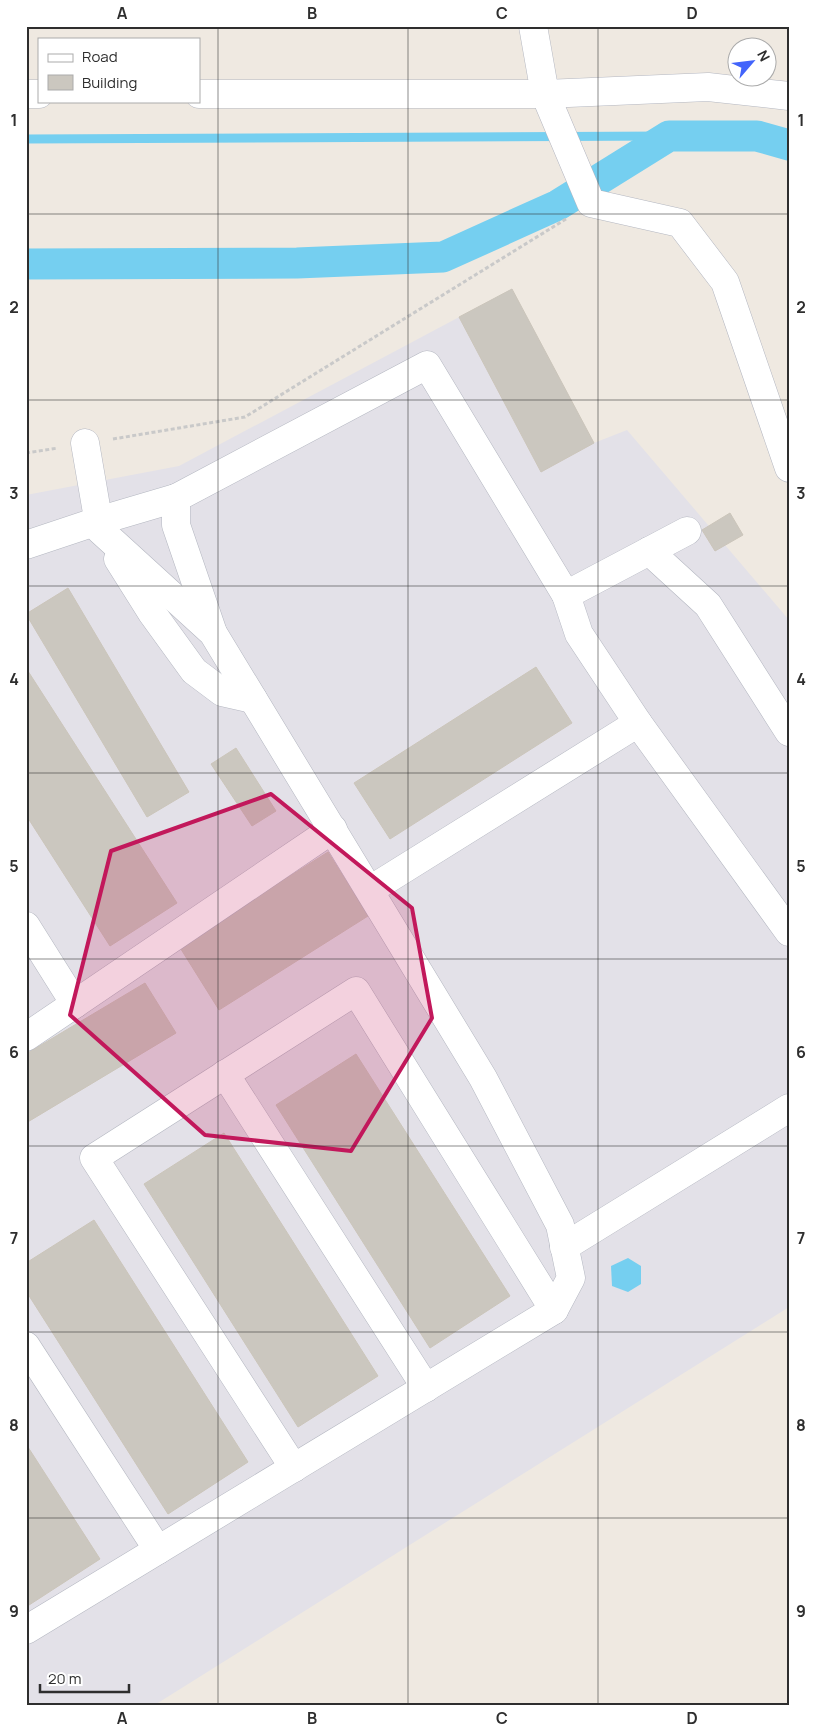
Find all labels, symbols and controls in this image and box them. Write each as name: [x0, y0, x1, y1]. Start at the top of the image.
text: A: [117, 2, 128, 24]
text: B: [307, 2, 317, 24]
text: C: [496, 2, 508, 24]
text: D: [686, 2, 698, 24]
legend: [38, 38, 200, 102]
north arrow: [728, 38, 778, 88]
text: Road: [82, 46, 118, 67]
text: N: [753, 47, 775, 65]
text: Building: [82, 72, 137, 93]
text: 1: [10, 109, 18, 131]
text: 1: [797, 109, 805, 131]
text: 2: [9, 296, 19, 318]
text: 2: [796, 296, 806, 318]
text: 3: [9, 482, 19, 504]
text: 3: [796, 482, 806, 504]
text: 4: [9, 668, 19, 690]
text: 4: [796, 668, 806, 690]
text: 5: [9, 855, 19, 877]
text: 5: [796, 855, 806, 877]
text: 6: [9, 1041, 19, 1063]
text: 6: [796, 1041, 806, 1063]
text: 7: [10, 1227, 18, 1249]
text: 7: [797, 1227, 805, 1249]
text: 8: [9, 1414, 19, 1436]
text: 8: [796, 1414, 806, 1436]
text: 9: [9, 1600, 19, 1622]
text: 9: [796, 1600, 806, 1622]
scale bar: [40, 1662, 129, 1694]
text: 20 m: [48, 1668, 81, 1689]
text: A: [117, 1707, 128, 1729]
text: B: [307, 1707, 317, 1729]
text: C: [496, 1707, 508, 1729]
text: D: [686, 1707, 698, 1729]

